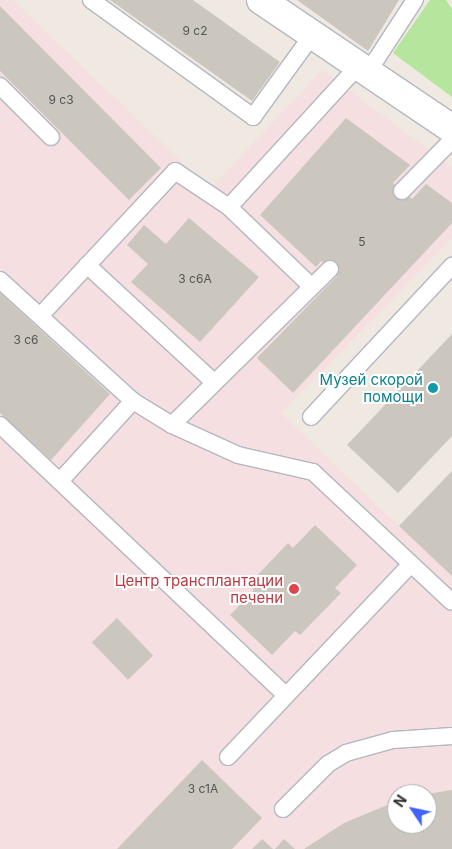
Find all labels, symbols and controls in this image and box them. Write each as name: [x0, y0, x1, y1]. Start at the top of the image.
house number: 9 с2: [183, 24, 207, 38]
house number: 9 с3: [48, 93, 74, 107]
house number: 5: [358, 235, 366, 249]
house number: 3 с6А: [178, 272, 212, 286]
house number: 3 с6: [13, 333, 39, 347]
place label: Музей скорой помощи: [320, 370, 423, 405]
marker: Музей скорой помощи: [427, 382, 439, 394]
place label: Центр трансплантации печени: [115, 571, 283, 606]
marker: Центр трансплантации печени: [287, 582, 301, 596]
house number: 3 с1А: [188, 782, 218, 796]
north arrow: [387, 784, 437, 834]
text: N: [390, 792, 410, 810]

